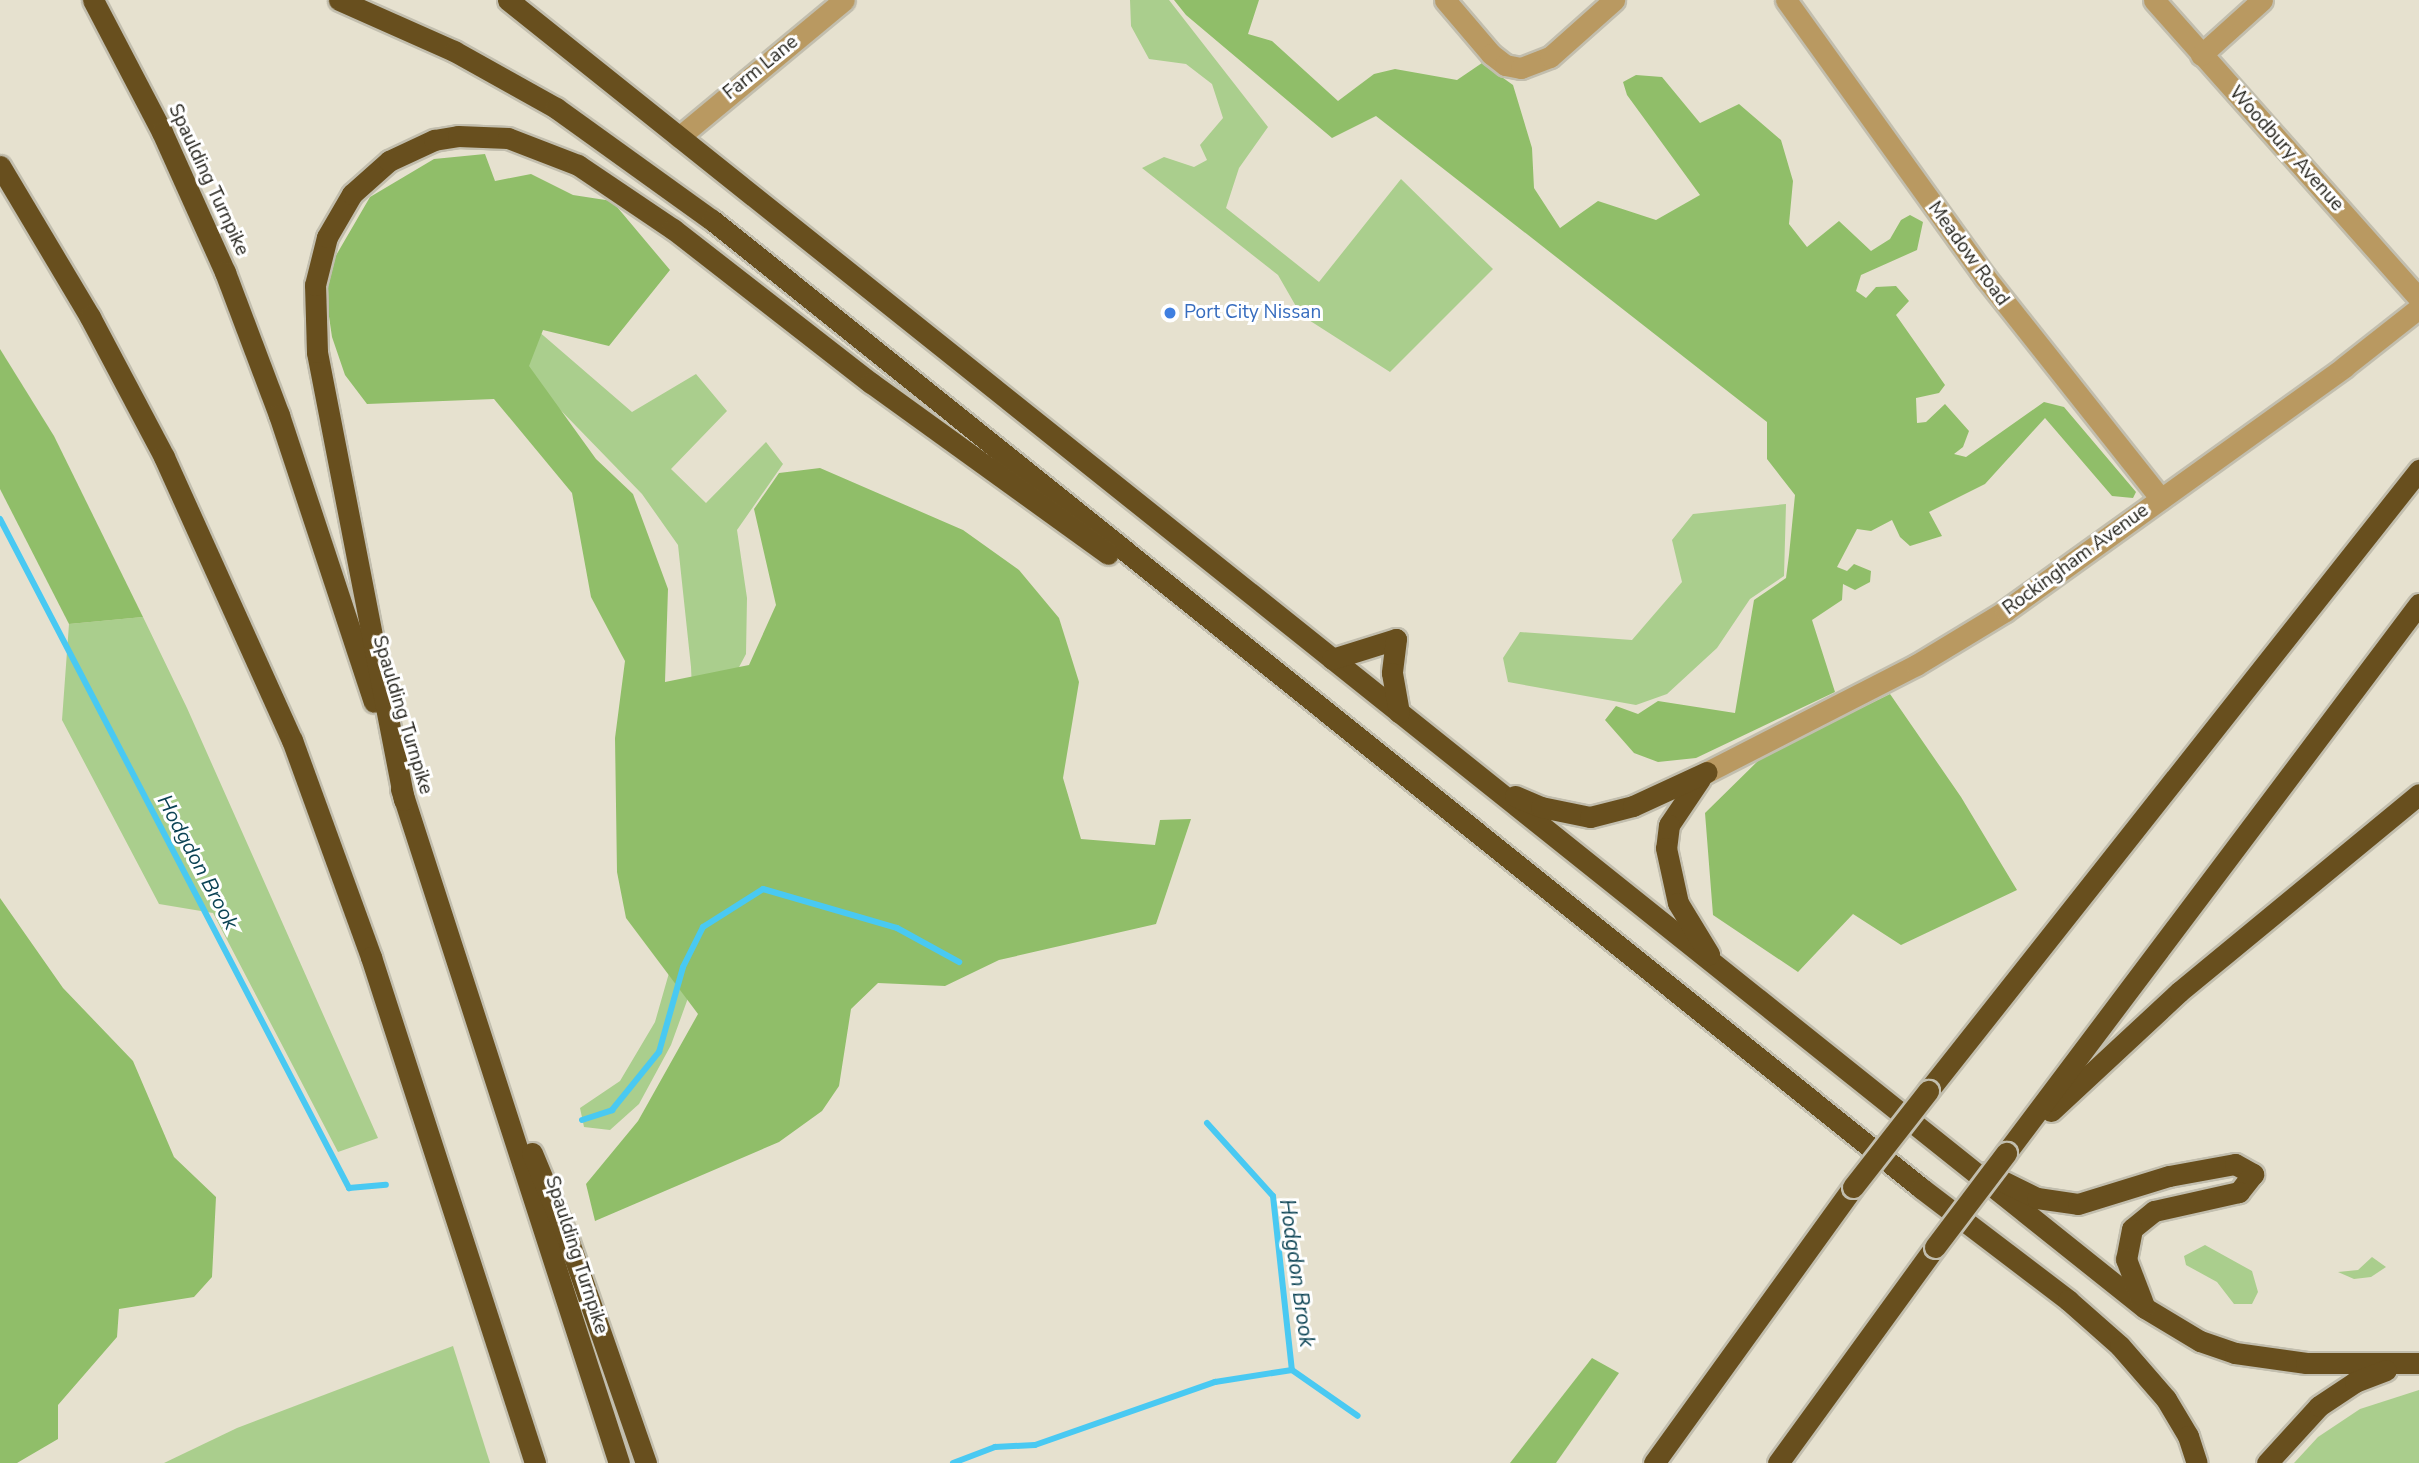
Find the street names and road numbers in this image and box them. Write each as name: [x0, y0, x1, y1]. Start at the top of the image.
street label: Farm Lane: [719, 31, 803, 105]
street label: Woodbury Avenue: [2224, 82, 2348, 216]
street label: Spaulding Turnpike: [163, 101, 253, 259]
street label: Meadow Road: [1923, 198, 2013, 310]
street label: Rockingham Avenue: [1999, 500, 2153, 620]
street label: Spaulding Turnpike: [367, 633, 437, 797]
street label: Spaulding Turnpike: [540, 1173, 612, 1337]

